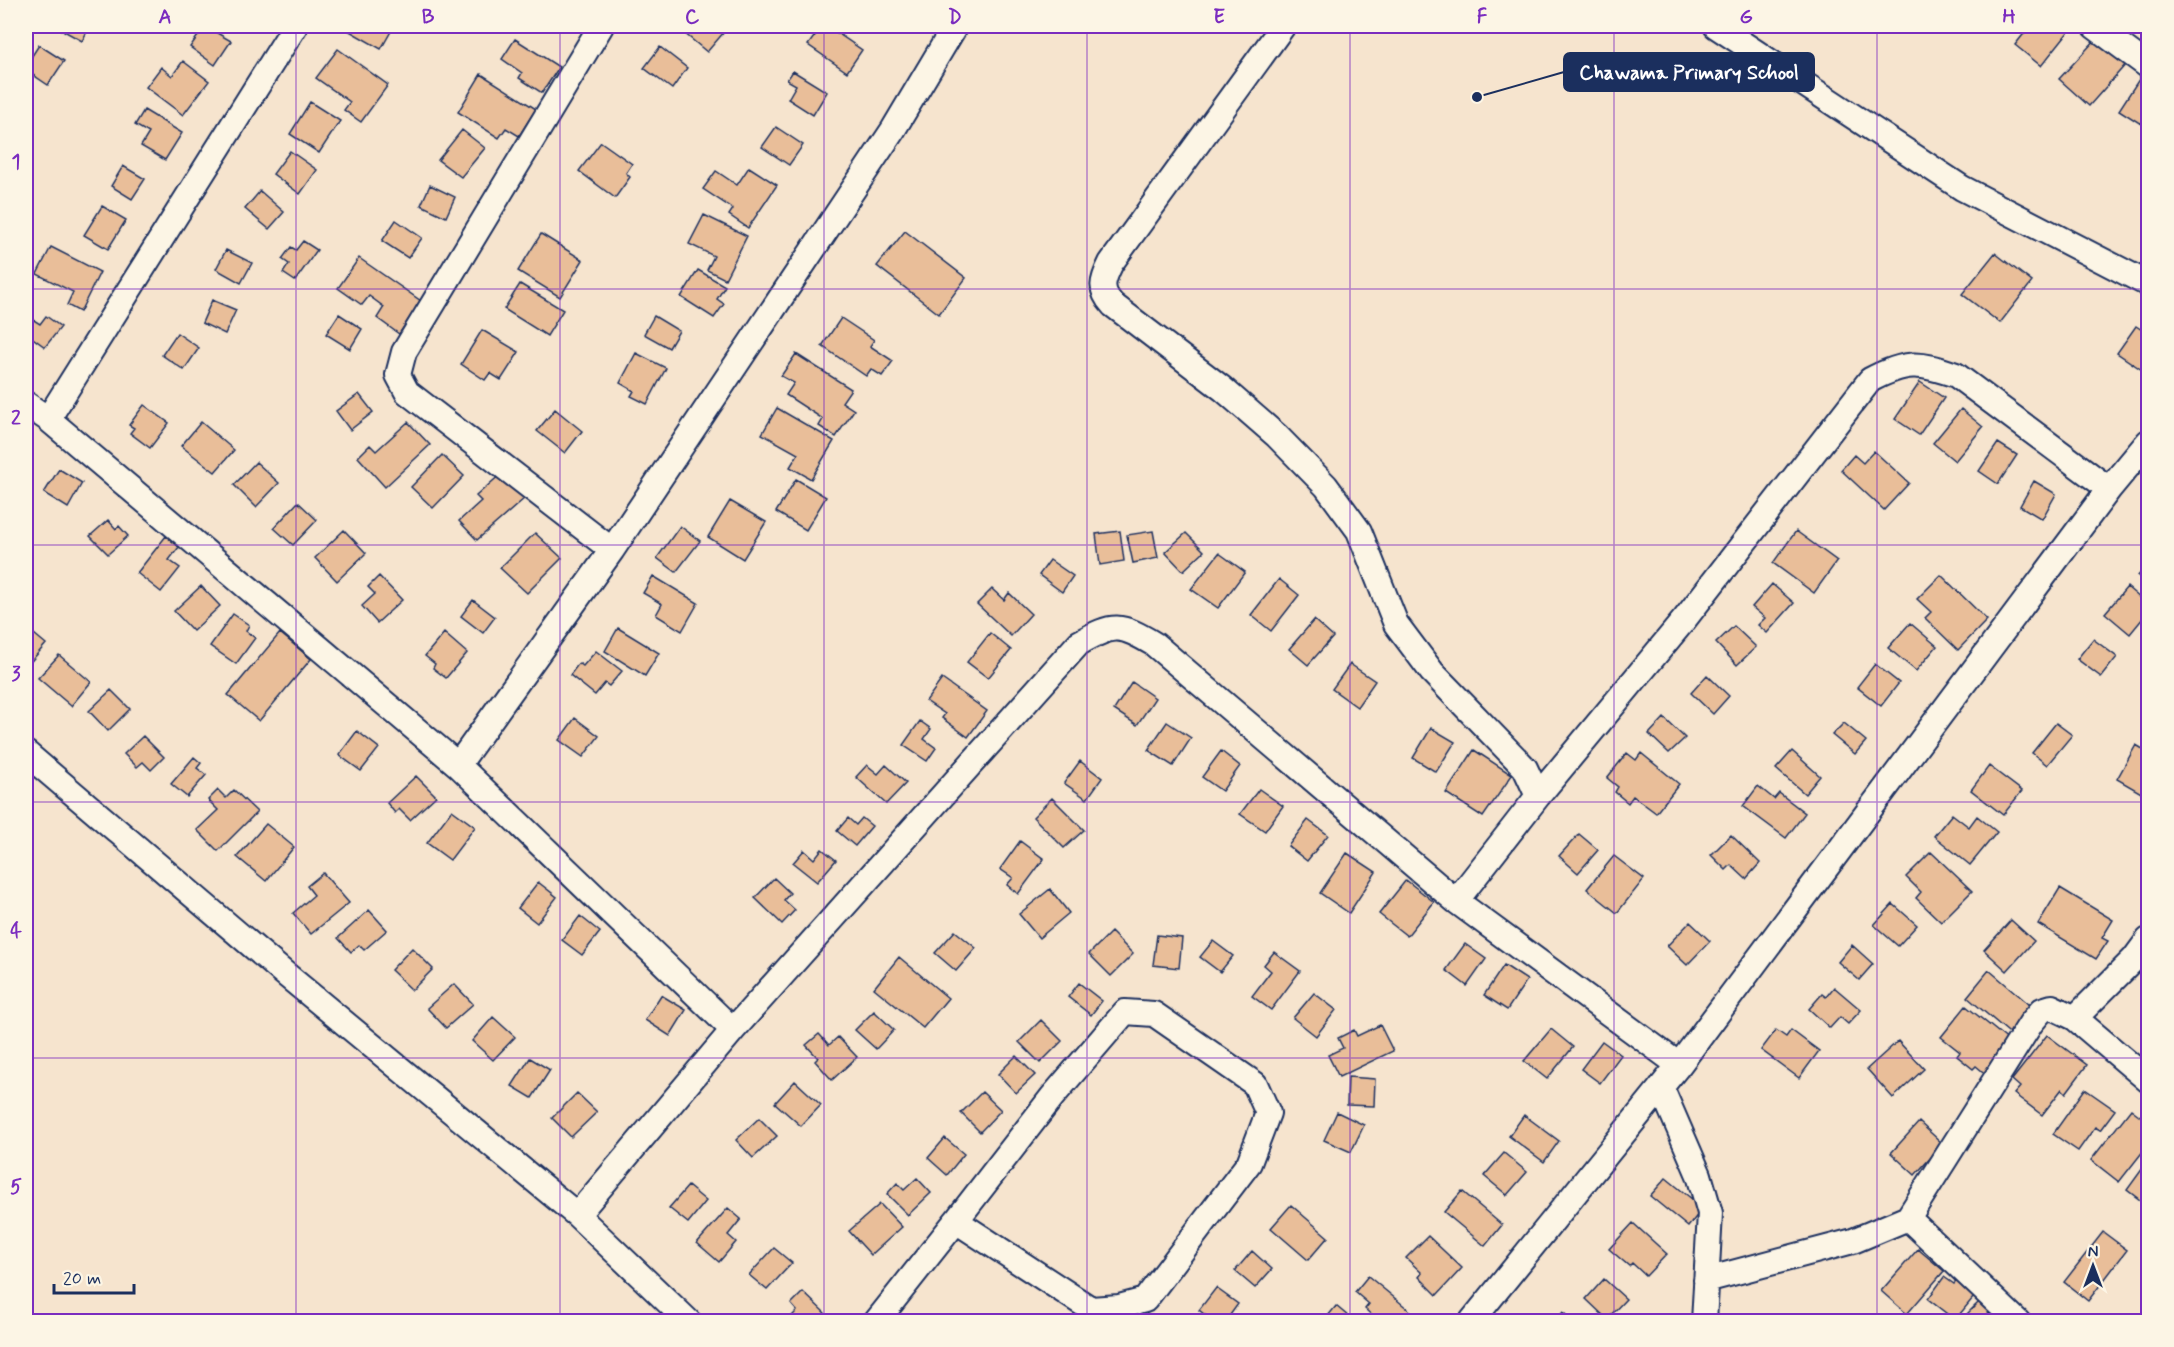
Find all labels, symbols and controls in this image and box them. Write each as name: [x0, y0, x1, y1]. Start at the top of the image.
text: A: [158, 4, 172, 31]
text: B: [422, 4, 435, 31]
text: C: [685, 4, 700, 31]
text: D: [948, 4, 962, 31]
text: E: [1213, 4, 1225, 31]
text: F: [1477, 4, 1488, 31]
text: G: [1739, 4, 1753, 31]
text: H: [2002, 4, 2016, 31]
callout: Chawama Primary School: [1564, 53, 1814, 91]
text: Chawama Primary School: [1579, 60, 1799, 87]
text: 1: [12, 149, 20, 176]
text: 2: [11, 405, 21, 432]
text: 3: [11, 661, 21, 688]
text: 4: [10, 918, 22, 945]
text: 5: [10, 1174, 22, 1201]
north arrow: [2063, 1236, 2123, 1296]
text: N: [2088, 1242, 2098, 1263]
scale bar: [54, 1257, 134, 1295]
text: 20 m: [63, 1267, 101, 1291]

